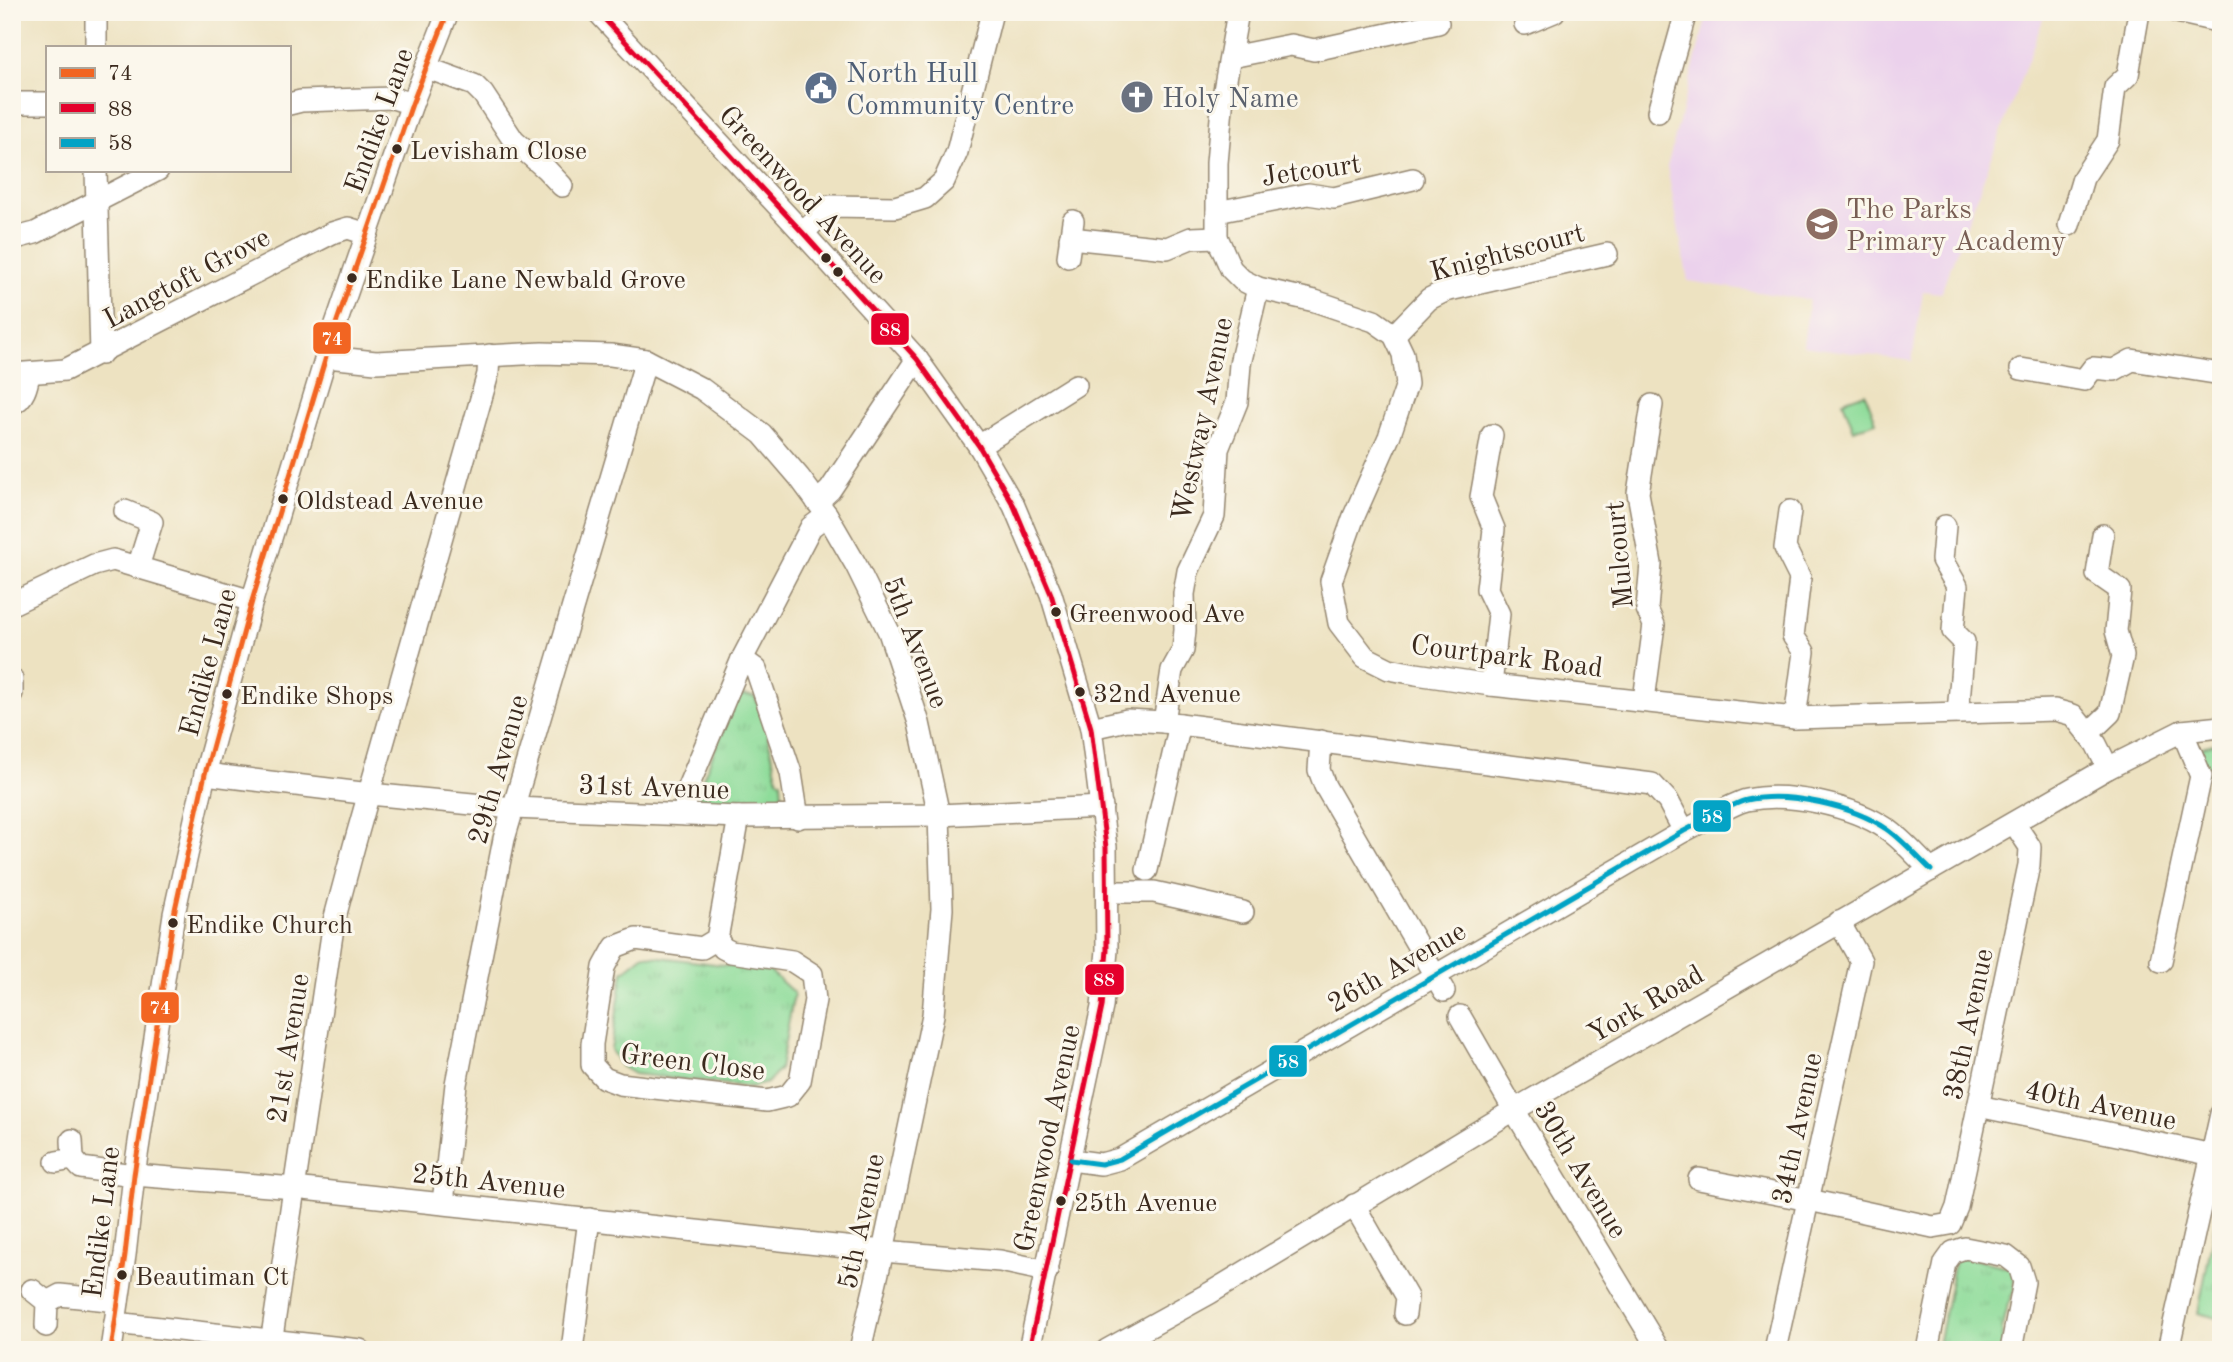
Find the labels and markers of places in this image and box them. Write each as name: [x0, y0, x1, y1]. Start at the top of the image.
place label: North Hull Community Centre: [846, 61, 1074, 121]
public building icon: North Hull Community Centre: [802, 69, 840, 107]
church icon: Holy Name: [1118, 78, 1156, 116]
place label: Holy Name: [1162, 86, 1299, 114]
place label: Levisham Close: [410, 139, 587, 165]
marker: Levisham Close: [390, 142, 404, 156]
place label: The Parks Primary Academy: [1846, 197, 2066, 257]
school or university icon: The Parks Primary Academy: [1803, 205, 1841, 243]
unlabelled marker: [819, 251, 833, 265]
unlabelled marker: [831, 265, 845, 279]
place label: Endike Lane Newbald Grove: [365, 268, 686, 294]
marker: Endike Lane Newbald Grove: [345, 271, 359, 285]
place label: Oldstead Avenue: [296, 489, 483, 515]
marker: Oldstead Avenue: [276, 492, 290, 506]
place label: Greenwood Ave: [1069, 602, 1245, 628]
marker: Greenwood Ave: [1049, 605, 1063, 619]
place label: 32nd Avenue: [1093, 682, 1241, 708]
place label: Endike Shops: [240, 684, 393, 710]
marker: 32nd Avenue: [1073, 685, 1087, 699]
marker: Endike Shops: [220, 687, 234, 701]
place label: Endike Church: [186, 913, 353, 939]
marker: Endike Church: [166, 916, 180, 930]
place label: 25th Avenue: [1074, 1191, 1217, 1217]
marker: 25th Avenue: [1054, 1194, 1068, 1208]
place label: Beautiman Ct: [135, 1265, 289, 1291]
marker: Beautiman Ct: [115, 1268, 129, 1282]

